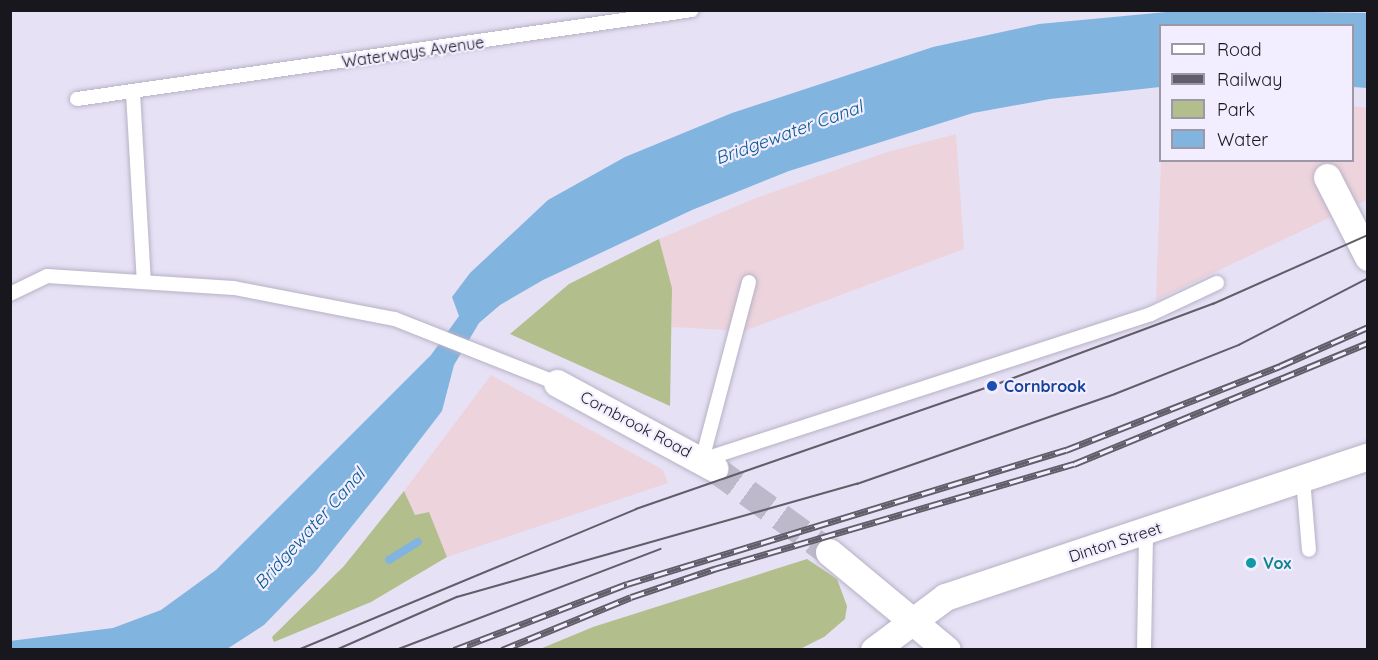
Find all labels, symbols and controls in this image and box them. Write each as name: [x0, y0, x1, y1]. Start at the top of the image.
legend: [1159, 24, 1354, 162]
street label: Waterways Avenue: [341, 32, 485, 72]
text: Road: [1217, 38, 1262, 61]
text: Railway: [1217, 68, 1283, 91]
water label: Bridgewater Canal: [712, 96, 866, 170]
text: Park: [1217, 98, 1255, 121]
text: Water: [1217, 128, 1268, 151]
place label: Cornbrook: [1004, 376, 1086, 396]
marker: Cornbrook: [985, 379, 999, 393]
street label: Cornbrook Road: [577, 387, 695, 461]
water label: Bridgewater Canal: [250, 464, 370, 594]
street label: Dinton Street: [1066, 518, 1164, 566]
place label: Vox: [1263, 553, 1291, 573]
marker: Vox: [1244, 556, 1258, 570]

